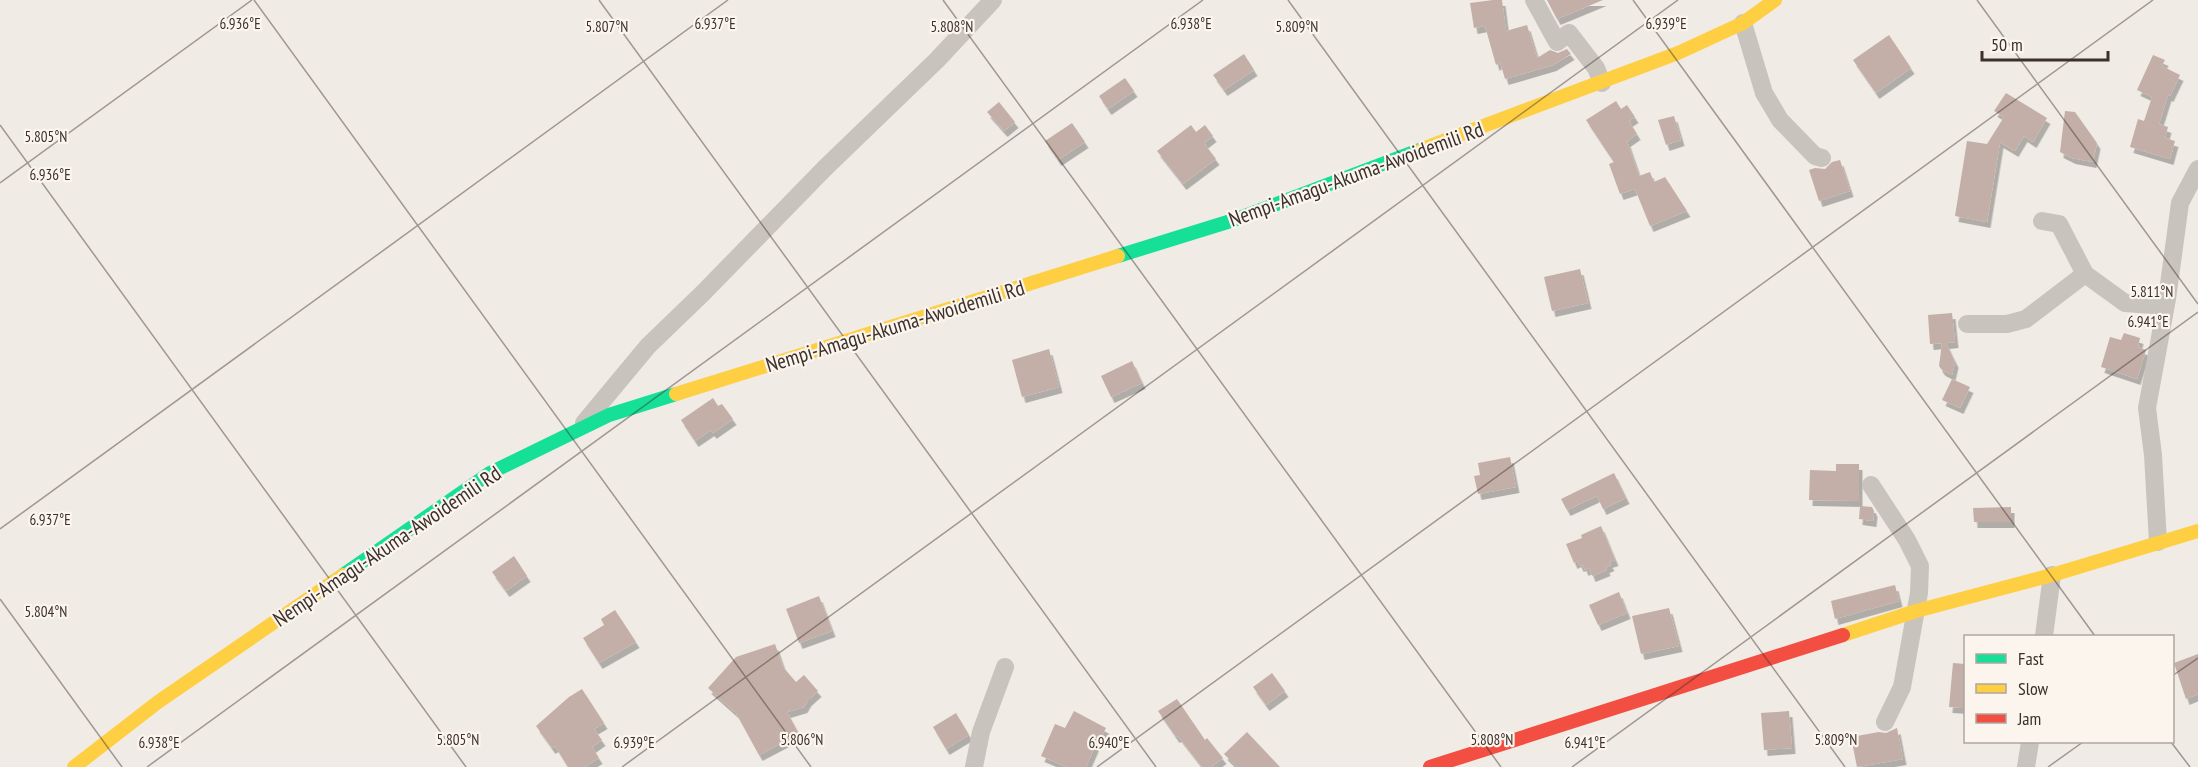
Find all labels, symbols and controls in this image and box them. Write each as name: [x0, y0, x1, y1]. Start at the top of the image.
text: 6.936°E: [219, 14, 261, 33]
text: 6.937°E: [694, 14, 736, 33]
text: 6.938°E: [1170, 14, 1212, 33]
text: 6.939°E: [1645, 14, 1687, 33]
text: 5.807°N: [586, 17, 628, 36]
text: 5.808°N: [931, 17, 973, 36]
text: 5.809°N: [1276, 17, 1318, 36]
scale bar: [1982, 24, 2108, 62]
text: 50 m: [1991, 33, 2023, 56]
street label: Nempi-Amagu-Akuma-Awoidemili Rd: [1225, 115, 1487, 233]
text: 5.805°N: [25, 127, 67, 146]
text: 6.936°E: [29, 165, 71, 184]
street label: Nempi-Amagu-Akuma-Awoidemili Rd: [762, 274, 1028, 378]
text: 5.811°N: [2131, 282, 2173, 301]
text: 6.941°E: [2127, 312, 2169, 331]
street label: Nempi-Amagu-Akuma-Awoidemili Rd: [268, 460, 506, 632]
text: 6.937°E: [29, 510, 71, 529]
text: 5.804°N: [25, 602, 67, 621]
legend: [1964, 635, 2174, 743]
text: Fast: [2018, 647, 2044, 670]
text: Slow: [2018, 677, 2049, 700]
text: Jam: [2017, 707, 2041, 730]
text: 5.805°N: [437, 730, 479, 749]
text: 5.806°N: [781, 730, 823, 749]
text: 5.808°N: [1471, 730, 1513, 749]
text: 5.809°N: [1815, 730, 1857, 749]
text: 6.938°E: [138, 733, 180, 752]
text: 6.939°E: [613, 733, 655, 752]
text: 6.940°E: [1088, 733, 1130, 752]
text: 6.941°E: [1564, 733, 1606, 752]

